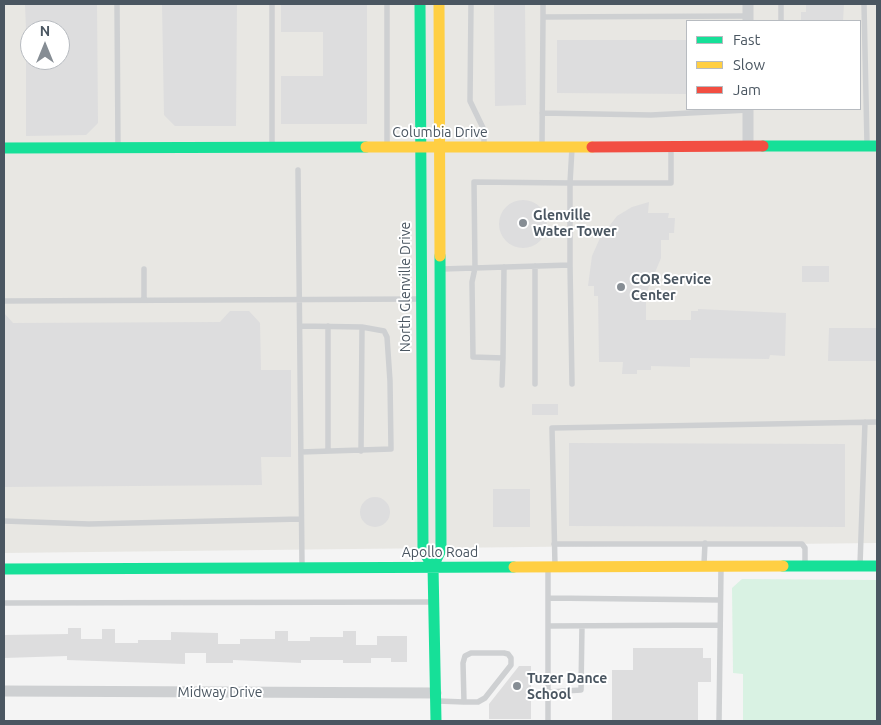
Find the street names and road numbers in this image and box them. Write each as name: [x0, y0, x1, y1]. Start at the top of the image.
street label: Columbia Drive: [392, 124, 488, 140]
street label: North Glenville Drive: [397, 222, 413, 352]
street label: Apollo Road: [402, 544, 478, 560]
street label: Midway Drive: [178, 684, 262, 700]

